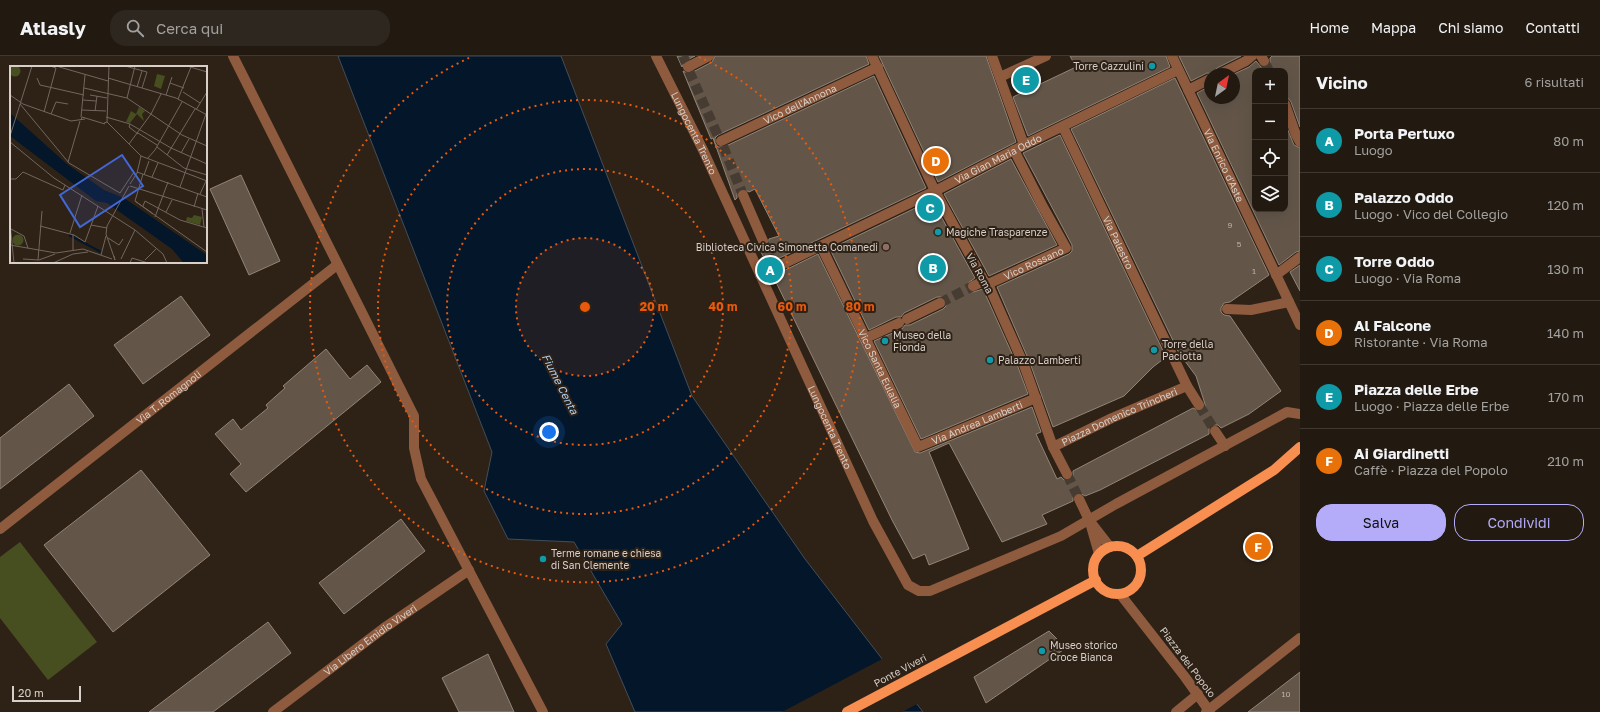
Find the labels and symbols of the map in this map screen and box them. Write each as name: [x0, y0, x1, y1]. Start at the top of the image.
place label: Torre Cazzulini: [1073, 60, 1144, 72]
marker: Torre Cazzulini: [1147, 61, 1157, 71]
pin: E: [1013, 65, 1039, 95]
inset map: [10, 66, 207, 263]
north arrow: [1204, 68, 1240, 104]
street label: Vico dell'Annona: [761, 82, 838, 126]
street label: Lungocenta Trento: [669, 90, 719, 176]
street label: Via Enrico d'Aste: [1201, 127, 1247, 204]
street label: Via Gian Maria Oddo: [952, 131, 1044, 186]
pin: D: [923, 146, 949, 176]
pin: C: [917, 193, 943, 223]
street label: Via Palestro: [1100, 214, 1136, 271]
house number: 9: [1228, 220, 1233, 230]
place label: Magiche Trasparenze: [946, 226, 1048, 238]
marker: Magiche Trasparenze: [933, 227, 943, 237]
house number: 5: [1237, 239, 1242, 249]
place label: Biblioteca Civica Simonetta Comanedi: [696, 241, 878, 253]
marker: Biblioteca Civica Simonetta Comanedi: [881, 242, 891, 252]
street label: Vico Rossano: [1002, 244, 1065, 282]
street label: Via Roma: [964, 251, 996, 295]
pin: B: [920, 253, 946, 283]
pin: A: [757, 255, 783, 285]
house number: 1: [1252, 266, 1256, 276]
text: 20 m: [640, 299, 668, 314]
text: 40 m: [709, 299, 737, 314]
text: 60 m: [778, 299, 806, 314]
text: 80 m: [846, 299, 874, 314]
centre of rings: [578, 300, 592, 314]
street label: Vico Santa Eulalia: [856, 327, 904, 410]
place label: Museo della Fionda: [893, 329, 951, 353]
marker: Museo della Fionda: [880, 336, 890, 346]
place label: Torre della Paciotta: [1162, 338, 1213, 362]
marker: Torre della Paciotta: [1149, 345, 1159, 355]
water label: Fiume Centa: [540, 351, 582, 417]
place label: Palazzo Lamberti: [998, 354, 1081, 366]
marker: Palazzo Lamberti: [985, 355, 995, 365]
street label: Via T. Romagnoli: [133, 368, 203, 426]
street label: Lungocenta Trento: [806, 384, 854, 471]
street label: Piazza Domenico Trincheri: [1059, 385, 1179, 448]
street label: Via Andrea Lamberti: [930, 398, 1024, 447]
your location: [539, 422, 559, 442]
pin: F: [1245, 532, 1271, 562]
place label: Terme romane e chiesa di San Clemente: [551, 547, 661, 571]
marker: Terme romane e chiesa di San Clemente: [538, 554, 548, 564]
street label: Via Libero Emidio Viveri: [321, 602, 419, 678]
street label: Piazza del Popolo: [1158, 625, 1218, 699]
place label: Museo storico Croce Bianca: [1050, 639, 1118, 663]
marker: Museo storico Croce Bianca: [1037, 646, 1047, 656]
street label: Ponte Viveri: [872, 651, 928, 689]
scale bar: [12, 684, 81, 703]
house number: 10: [1282, 689, 1290, 699]

